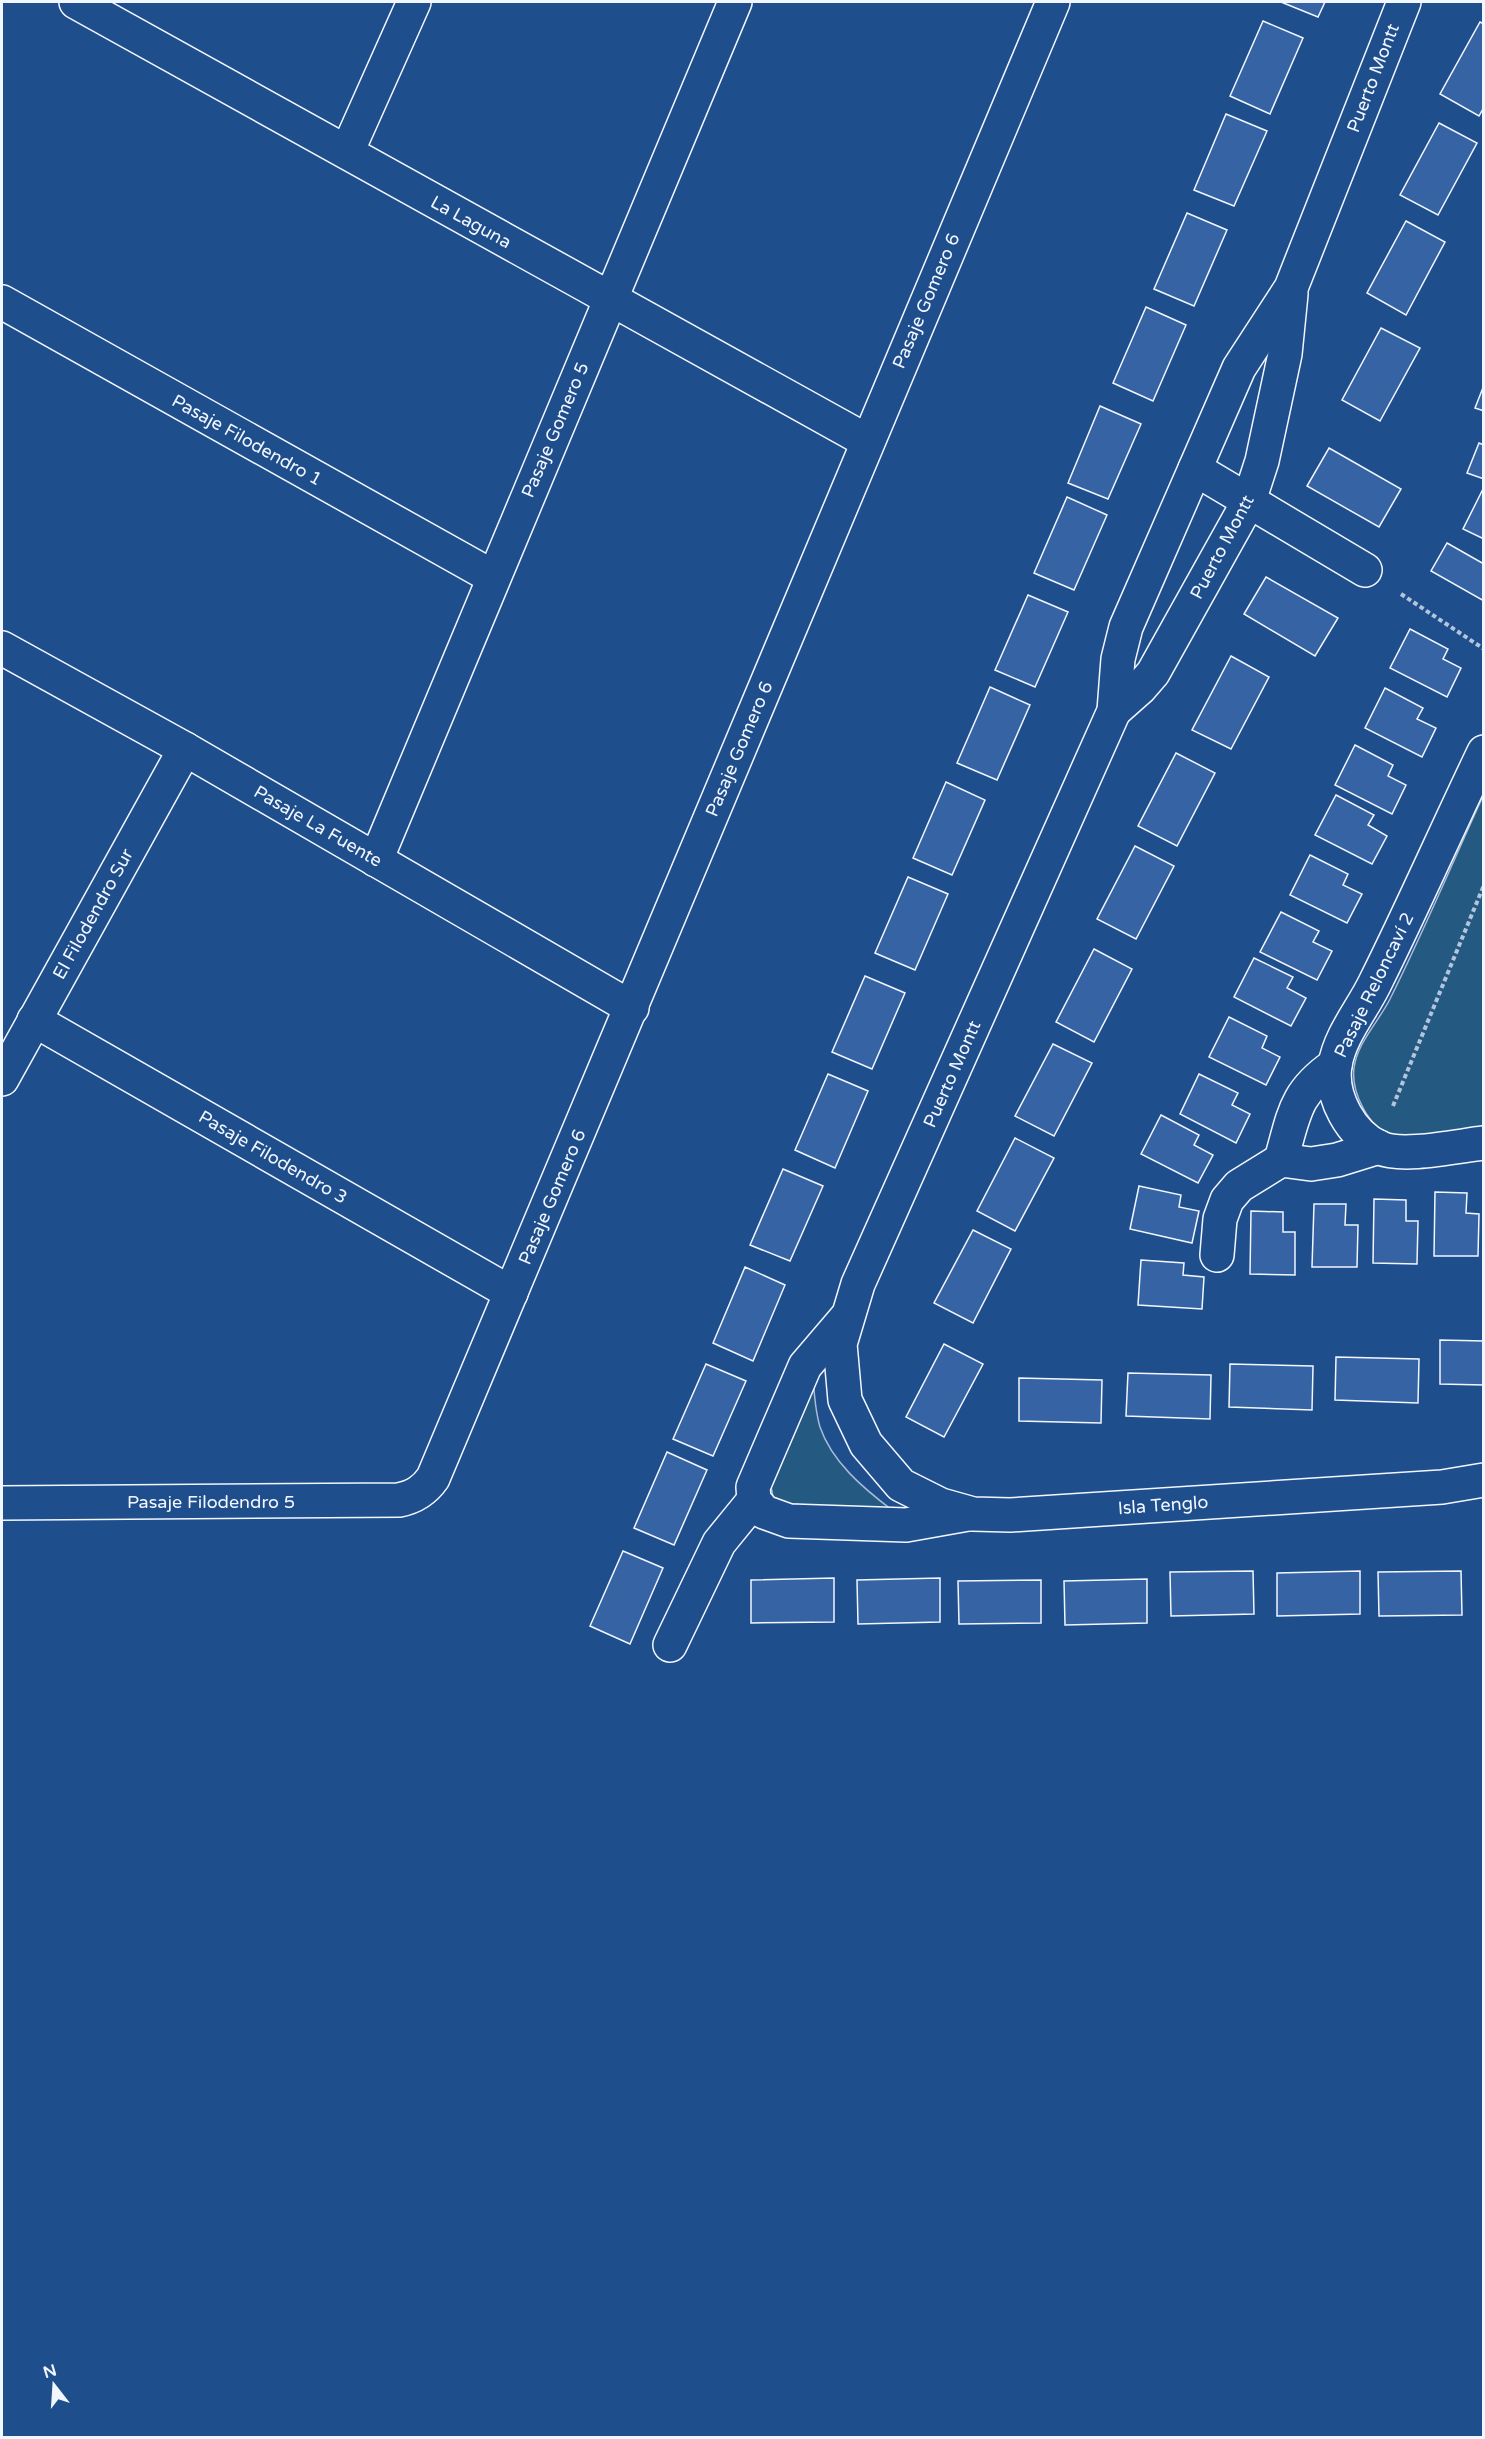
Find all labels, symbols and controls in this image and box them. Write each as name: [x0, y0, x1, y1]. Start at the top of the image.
street label: Puerto Montt: [1342, 20, 1404, 136]
street label: La Laguna: [427, 191, 515, 253]
street label: Pasaje Gomero 6: [888, 230, 964, 372]
street label: Pasaje Gomero 5: [517, 359, 593, 501]
street label: Pasaje Filodendro 1: [168, 390, 326, 490]
street label: Puerto Montt: [1185, 491, 1259, 603]
street label: Pasaje Gomero 6: [701, 678, 777, 820]
street label: Pasaje La Fuente: [250, 780, 386, 872]
street label: El Filodendro Sur: [48, 845, 138, 983]
street label: Pasaje Reloncaví 2: [1329, 909, 1419, 1061]
street label: Puerto Montt: [919, 1017, 985, 1131]
street label: Pasaje Filodendro 3: [195, 1105, 351, 1209]
street label: Pasaje Gomero 6: [514, 1126, 590, 1268]
street label: Pasaje Filodendro 5: [127, 1491, 295, 1513]
street label: Isla Tenglo: [1117, 1491, 1209, 1519]
north arrow: [24, 2355, 84, 2415]
text: N: [41, 2360, 59, 2383]

